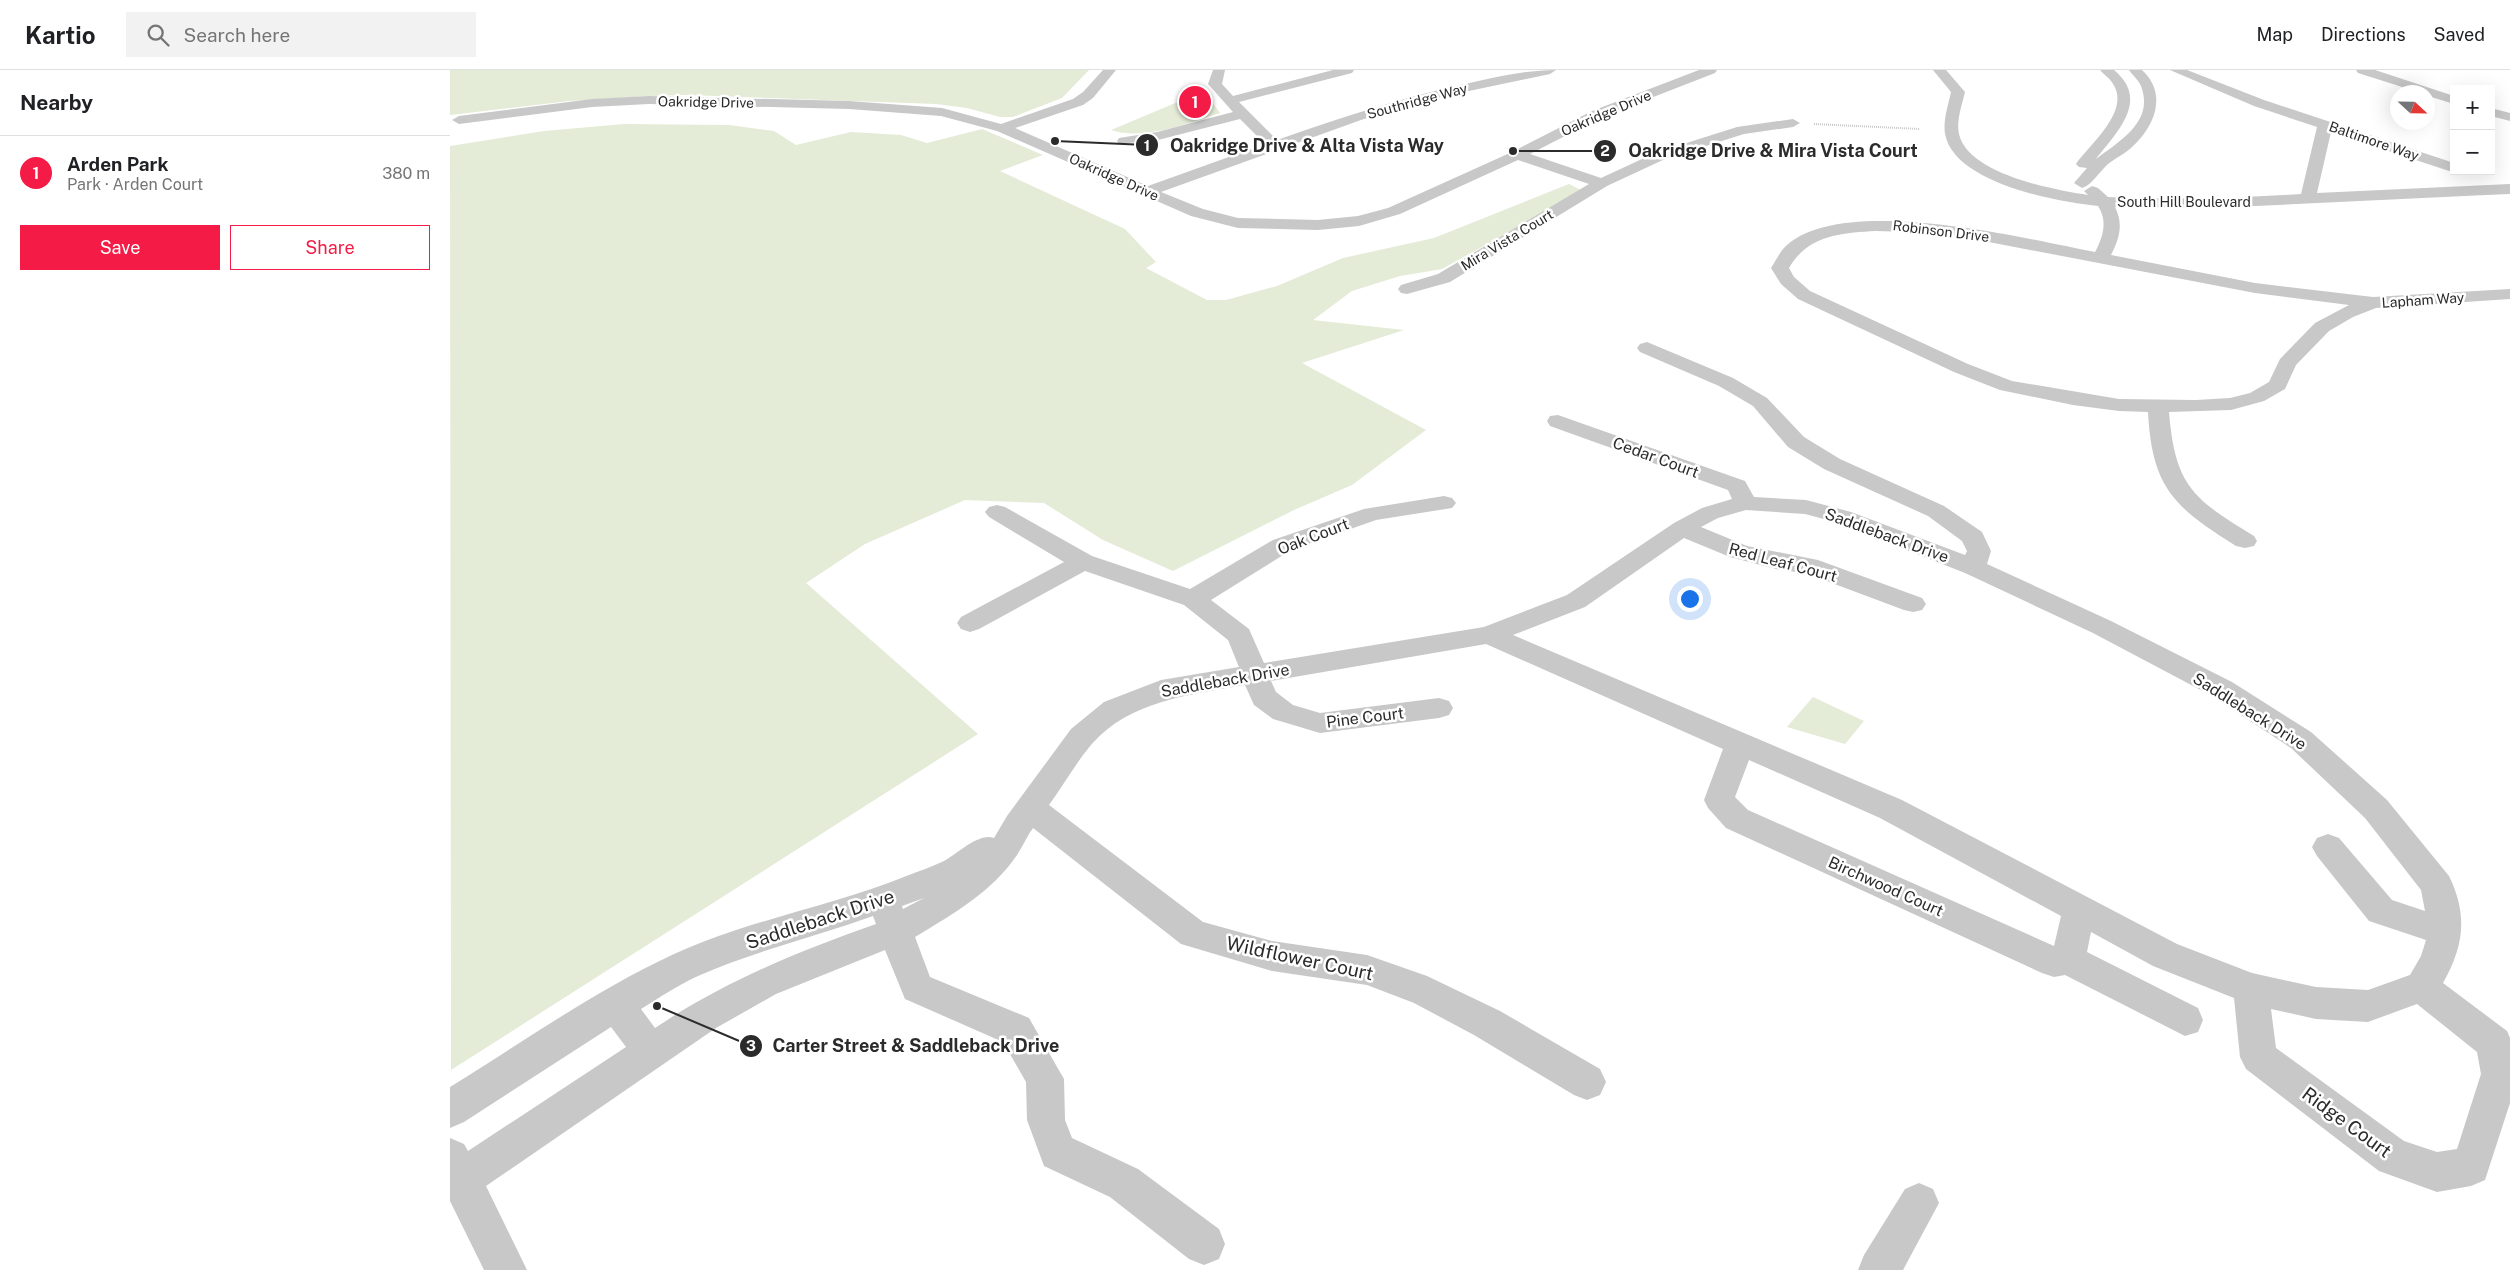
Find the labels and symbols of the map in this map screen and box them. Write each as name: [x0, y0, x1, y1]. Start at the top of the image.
street label: Southridge Way: [1365, 80, 1469, 122]
pin: 1: [1179, 83, 1211, 121]
north arrow: [2390, 85, 2435, 130]
street label: Oakridge Drive: [1559, 87, 1653, 139]
street label: Oakridge Drive: [658, 93, 754, 111]
street label: Baltimore Way: [2327, 118, 2421, 164]
callout: Oakridge Drive & Alta Vista Way: [1135, 129, 1454, 162]
callout: Oakridge Drive & Mira Vista Court: [1593, 134, 1928, 167]
text: Oakridge Drive & Alta Vista Way: [1170, 135, 1444, 156]
text: 1: [1144, 137, 1150, 154]
text: Oakridge Drive & Mira Vista Court: [1628, 140, 1918, 161]
text: 2: [1600, 142, 1610, 159]
street label: Oakridge Drive: [1067, 150, 1161, 204]
street label: South Hill Boulevard: [2117, 194, 2251, 210]
street label: Mira Vista Court: [1458, 206, 1556, 274]
street label: Robinson Drive: [1892, 217, 1990, 245]
street label: Lapham Way: [2381, 289, 2465, 311]
street label: Cedar Court: [1610, 433, 1701, 482]
street label: Saddleback Drive: [1822, 504, 1951, 567]
street label: Oak Court: [1275, 514, 1352, 559]
street label: Red Leaf Court: [1727, 539, 1839, 586]
your location: [1677, 586, 1703, 612]
street label: Saddleback Drive: [1159, 660, 1291, 701]
street label: Saddleback Drive: [2189, 669, 2310, 754]
street label: Pine Court: [1325, 703, 1405, 732]
street label: Birchwood Court: [1825, 853, 1946, 920]
street label: Saddleback Drive: [743, 885, 897, 953]
street label: Wildflower Court: [1224, 932, 1376, 984]
callout: Carter Street & Saddleback Drive: [738, 1029, 1070, 1062]
text: Carter Street & Saddleback Drive: [773, 1035, 1059, 1056]
text: 3: [746, 1037, 756, 1054]
street label: Ridge Court: [2298, 1082, 2396, 1162]

